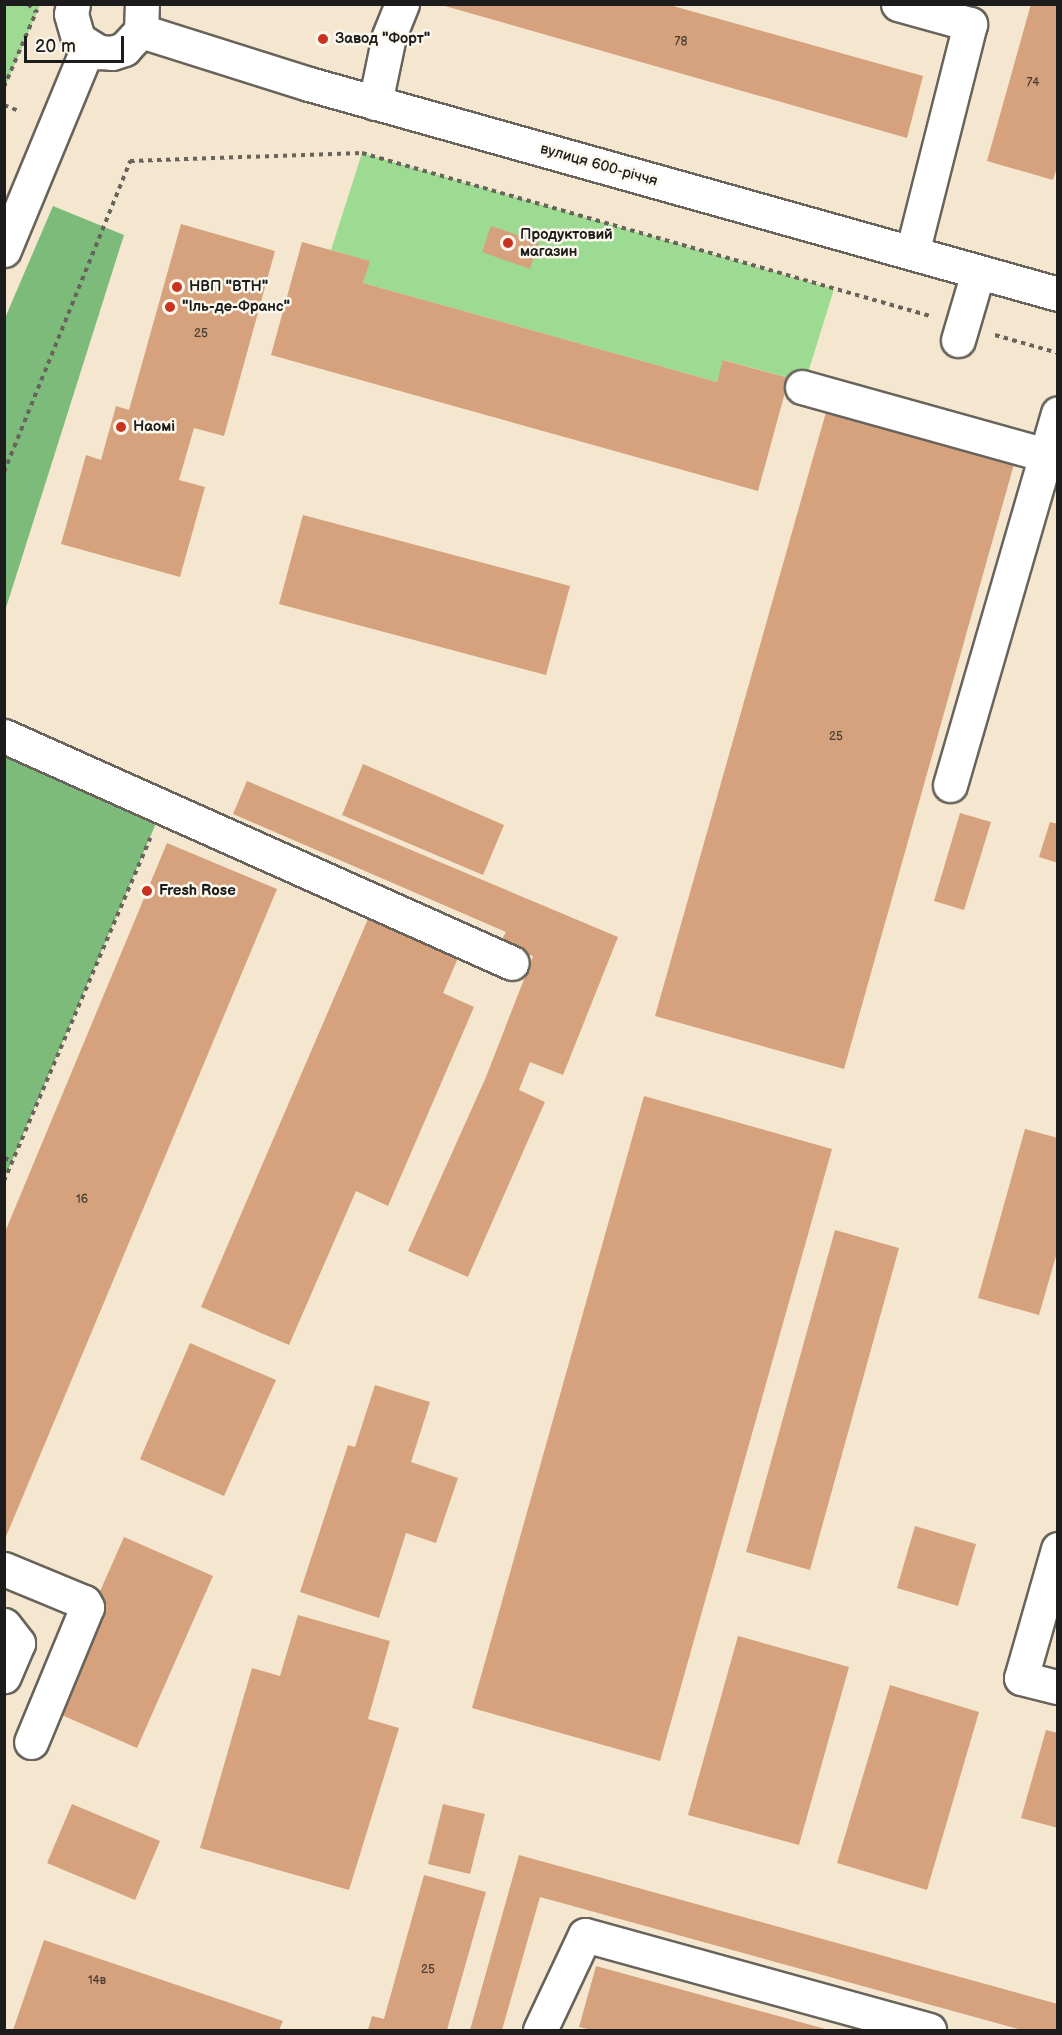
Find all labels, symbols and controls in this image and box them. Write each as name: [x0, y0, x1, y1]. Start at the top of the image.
scale bar: [27, 24, 128, 62]
place label: Завод "Форт": [335, 30, 430, 48]
marker: Завод "Форт": [316, 32, 330, 46]
house number: 78: [675, 35, 687, 49]
text: 20 m: [35, 36, 76, 57]
house number: 74: [1026, 76, 1040, 90]
street label: вулиця 600-річчя: [538, 140, 660, 190]
place label: Продуктовий магазин: [520, 225, 613, 260]
marker: Продуктовий магазин: [501, 236, 515, 250]
place label: НВП "ВТН": [189, 278, 268, 296]
marker: НВП "ВТН": [170, 280, 184, 294]
place label: "Іль-де-Франс": [182, 298, 290, 316]
marker: "Іль-де-Франс": [163, 300, 177, 314]
house number: 25: [194, 327, 208, 341]
place label: Наомі: [133, 418, 175, 436]
marker: Наомі: [114, 420, 128, 434]
house number: 25: [829, 730, 843, 744]
place label: Fresh Rose: [159, 882, 236, 900]
marker: Fresh Rose: [140, 884, 154, 898]
house number: 16: [76, 1193, 88, 1207]
house number: 25: [421, 1963, 435, 1977]
house number: 14в: [88, 1974, 106, 1988]

